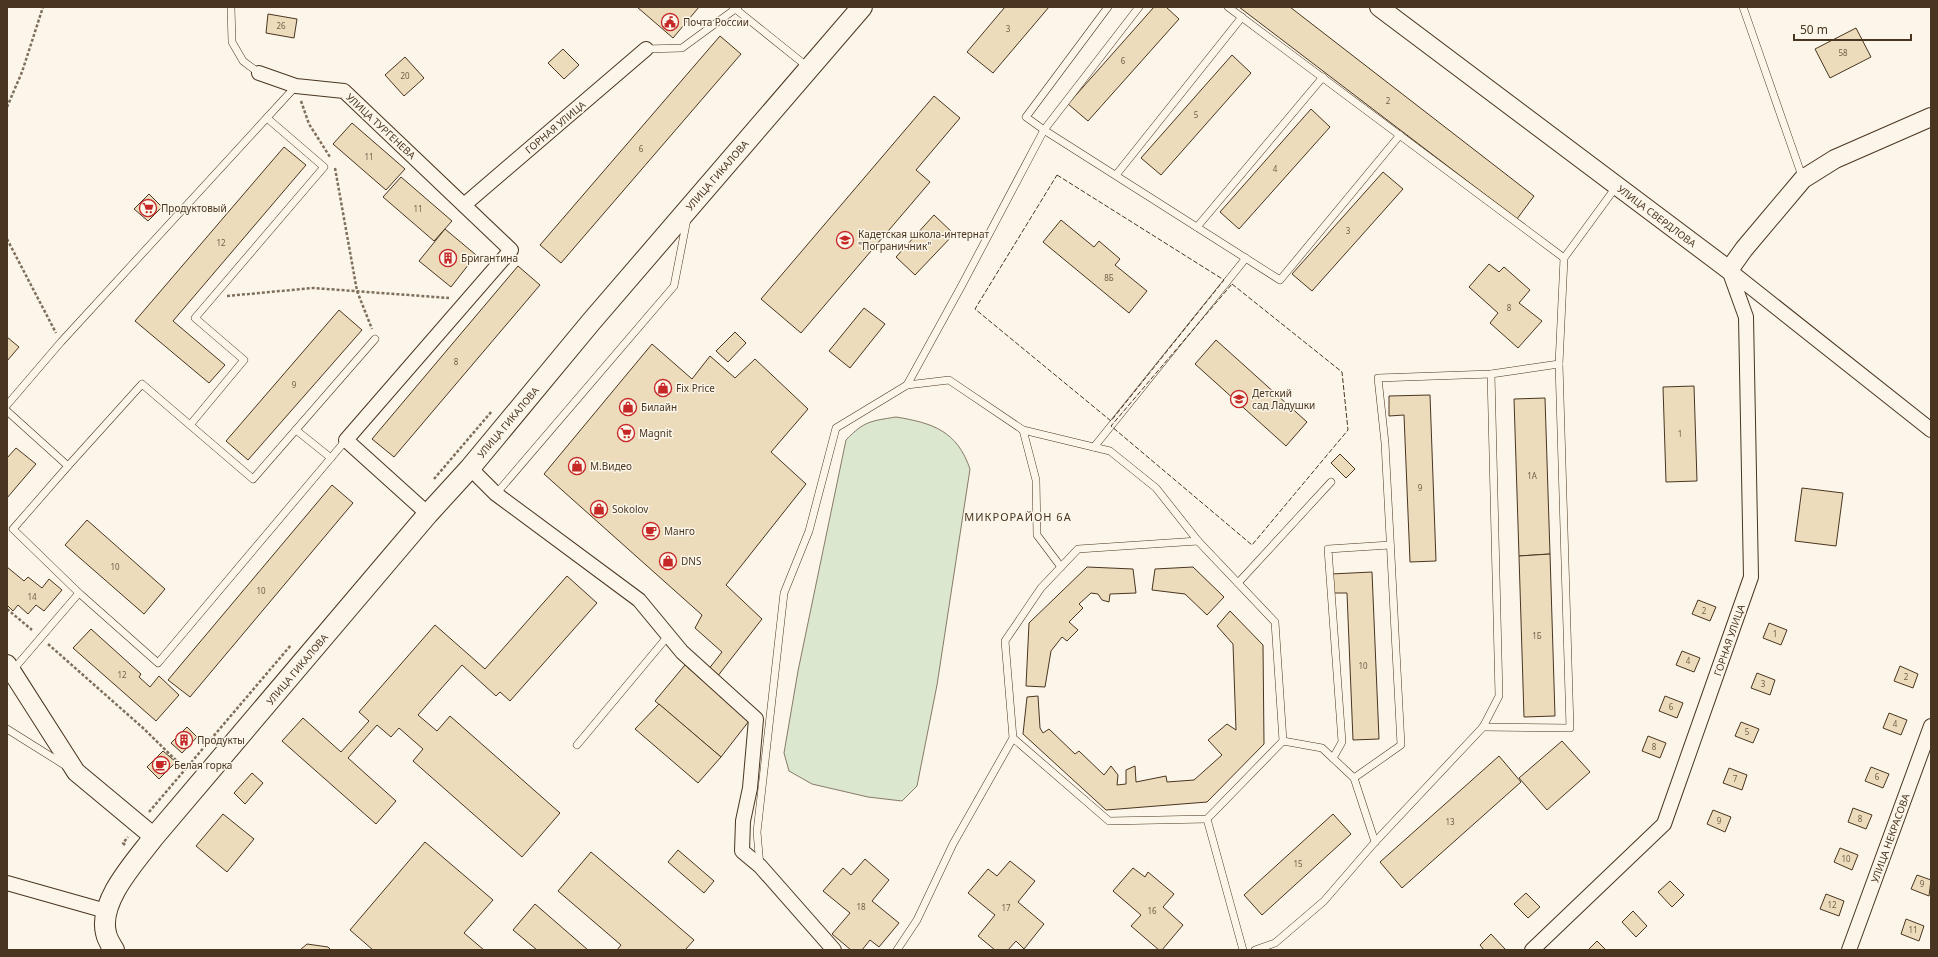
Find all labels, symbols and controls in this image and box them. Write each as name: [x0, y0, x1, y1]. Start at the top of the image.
public building icon: Почта России: [660, 12, 680, 32]
place label: Почта России: [683, 15, 749, 29]
scale bar: [1794, 16, 1911, 42]
house number: 26: [276, 20, 286, 31]
text: 50 m: [1800, 21, 1828, 38]
house number: 3: [1006, 23, 1011, 34]
house number: 58: [1838, 47, 1848, 58]
house number: 6: [1121, 55, 1126, 66]
house number: 20: [400, 70, 410, 81]
street label: УЛИЦА ТУРГЕНЕВА: [343, 90, 419, 162]
house number: 2: [1386, 95, 1391, 106]
street label: ГОРНАЯ УЛИЦА: [522, 97, 589, 156]
house number: 5: [1194, 109, 1199, 120]
street label: УЛИЦА ГИКАЛОВА: [683, 136, 752, 213]
house number: 6: [639, 143, 644, 154]
house number: 11: [364, 151, 374, 162]
house number: 4: [1273, 163, 1278, 174]
street label: УЛИЦА СВЕРДЛОВА: [1615, 182, 1700, 251]
supermarket icon: Продуктовый: [138, 198, 158, 218]
place label: Продуктовый: [161, 201, 227, 215]
house number: 11: [413, 203, 423, 214]
house number: 3: [1346, 225, 1351, 236]
place label: Кадетская школа-интернат "Пограничник": [858, 227, 989, 253]
school or university icon: Кадетская школа-интернат "Пограничник": [835, 230, 855, 250]
house number: 12: [216, 237, 226, 248]
building icon: Бригантина: [438, 248, 458, 268]
place label: Бригантина: [461, 251, 518, 265]
house number: 8Б: [1104, 272, 1114, 283]
house number: 8: [1507, 302, 1512, 313]
house number: 8: [454, 356, 459, 367]
shop icon: Fix Price: [653, 378, 673, 398]
house number: 9: [292, 379, 297, 390]
place label: Fix Price: [676, 381, 715, 395]
street label: УЛИЦА ГИКАЛОВА: [474, 383, 542, 461]
place label: Детский сад Ладушки: [1252, 386, 1315, 412]
school or university icon: Детский сад Ладушки: [1229, 389, 1249, 409]
shop icon: Билайн: [618, 397, 638, 417]
place label: Билайн: [641, 400, 677, 414]
supermarket icon: Magnit: [616, 423, 636, 443]
place label: Magnit: [639, 426, 673, 440]
house number: 1: [1678, 428, 1682, 439]
shop icon: М.Видео: [567, 456, 587, 476]
place label: М.Видео: [590, 459, 632, 473]
house number: 1А: [1527, 470, 1538, 481]
house number: 9: [1418, 482, 1423, 493]
shop icon: Sokolov: [589, 499, 609, 519]
place label: Sokolov: [612, 502, 649, 516]
district label: МИКРОРАЙОН 6А: [964, 509, 1072, 524]
cafe icon: Манго: [641, 521, 661, 541]
place label: Манго: [664, 524, 695, 538]
shop icon: DNS: [658, 551, 678, 571]
place label: DNS: [681, 554, 702, 568]
house number: 10: [110, 561, 120, 572]
house number: 10: [256, 585, 266, 596]
house number: 14: [27, 591, 37, 602]
street label: ГОРНАЯ УЛИЦА: [1710, 602, 1748, 678]
house number: 2: [1702, 605, 1707, 616]
house number: 1: [1773, 628, 1777, 639]
street label: УЛИЦА ГИКАЛОВА: [263, 630, 331, 708]
house number: 1Б: [1532, 630, 1542, 641]
house number: 4: [1686, 655, 1691, 666]
house number: 10: [1358, 660, 1368, 671]
house number: 12: [117, 669, 127, 680]
house number: 2: [1904, 671, 1909, 682]
house number: 3: [1761, 678, 1766, 689]
house number: 6: [1669, 701, 1674, 712]
house number: 4: [1893, 718, 1898, 729]
house number: 5: [1745, 726, 1750, 737]
building icon: Продукты: [174, 730, 194, 750]
place label: Продукты: [197, 733, 245, 747]
house number: 8: [1652, 741, 1657, 752]
cafe icon: Белая горка: [151, 755, 171, 775]
place label: Белая горка: [174, 758, 232, 772]
house number: 6: [1875, 771, 1880, 782]
house number: 7: [1733, 773, 1738, 784]
street label: УЛИЦА НЕКРАСОВА: [1867, 791, 1913, 884]
house number: 8: [1858, 813, 1863, 824]
house number: 9: [1717, 815, 1722, 826]
house number: 13: [1445, 816, 1455, 827]
house number: 10: [1841, 853, 1851, 864]
house number: 15: [1293, 858, 1303, 869]
house number: 9: [1920, 878, 1925, 889]
house number: 12: [1827, 899, 1837, 910]
house number: 18: [856, 901, 866, 912]
house number: 17: [1001, 902, 1011, 913]
house number: 16: [1147, 905, 1157, 916]
house number: 11: [1908, 924, 1918, 935]

